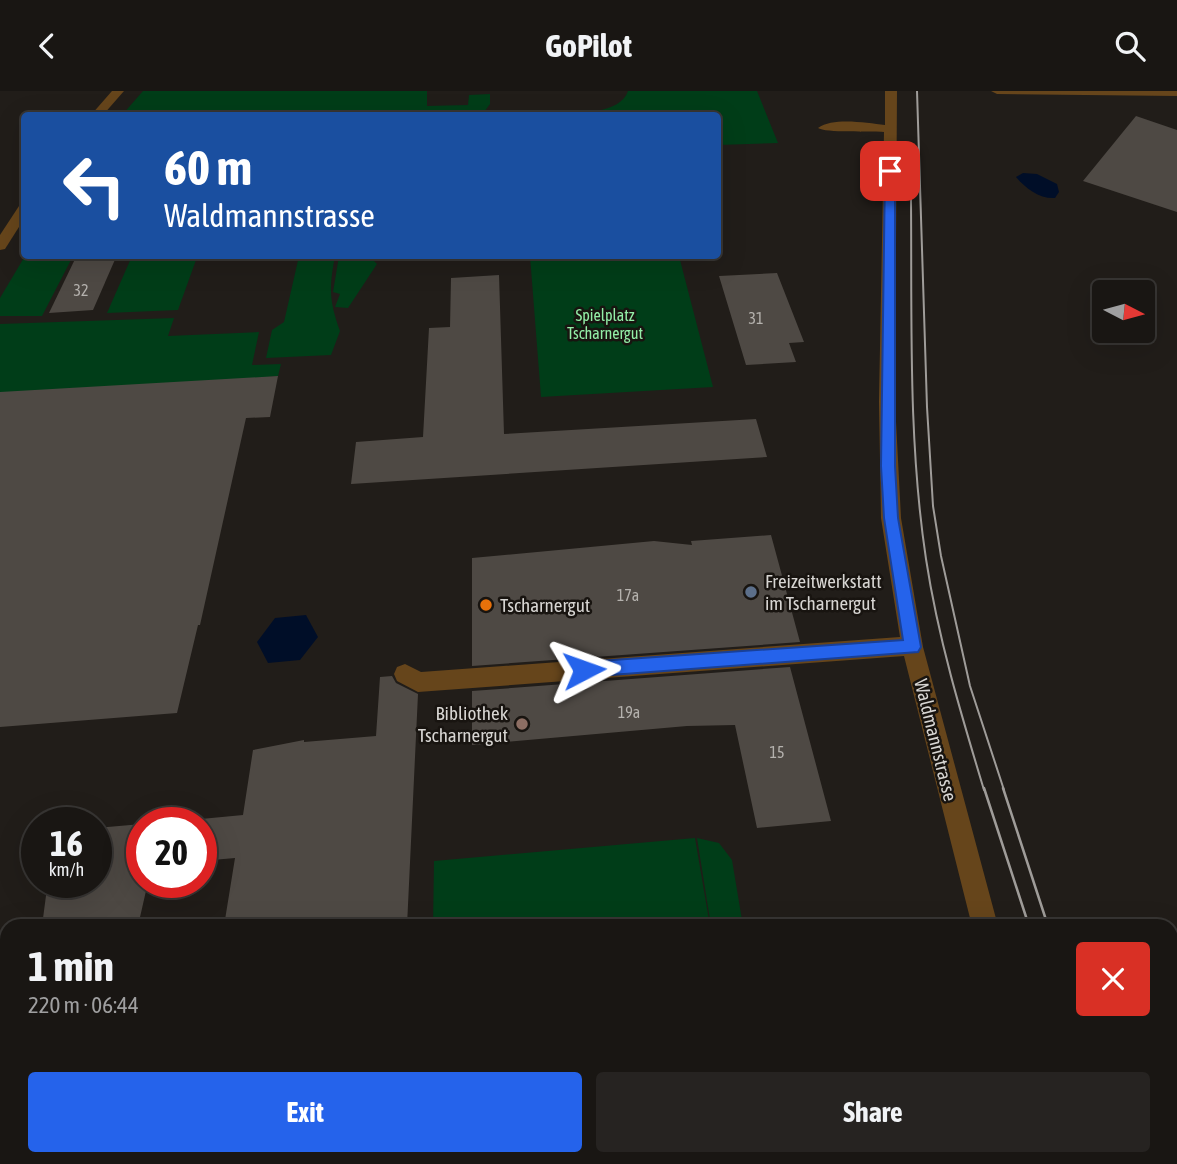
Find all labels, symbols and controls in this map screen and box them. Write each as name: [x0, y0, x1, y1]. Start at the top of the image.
icon: back: [28, 27, 66, 65]
text: GoPilot: [545, 27, 632, 64]
icon: search: [1111, 27, 1149, 65]
text: 60 m: [164, 139, 252, 195]
icon: left: [49, 140, 140, 231]
pin: [860, 141, 920, 201]
icon: arrive: [871, 152, 909, 190]
text: Waldmannstrasse: [164, 197, 375, 234]
north arrow: [1092, 280, 1155, 343]
map controls: [1092, 280, 1155, 343]
house number: 32: [73, 281, 89, 299]
park label: Spielplatz Tscharnergut: [567, 306, 643, 343]
house number: 31: [748, 309, 764, 327]
place label: Freizeitwerkstatt im Tscharnergut: [765, 570, 882, 614]
marker: Freizeitwerkstatt im Tscharnergut: [743, 584, 759, 600]
house number: 17a: [617, 586, 639, 604]
place label: Tscharnergut: [500, 594, 590, 616]
marker: Tscharnergut: [478, 597, 494, 613]
position arrow: [547, 633, 621, 707]
street label: Waldmannstrasse: [910, 677, 962, 803]
place label: Bibliothek Tscharnergut: [418, 702, 509, 746]
house number: 19a: [618, 703, 640, 721]
marker: Bibliothek Tscharnergut: [514, 716, 530, 732]
house number: 15: [769, 743, 785, 761]
speed limit sign: 20: [126, 807, 217, 898]
text: 16: [50, 823, 83, 863]
text: km/h: [49, 859, 84, 880]
text: 1 min: [28, 942, 114, 990]
button: close: [1076, 942, 1150, 1016]
text: 220 m · 06:44: [28, 992, 139, 1018]
button: Exit: [28, 1072, 582, 1152]
button: Share: [596, 1072, 1150, 1152]

